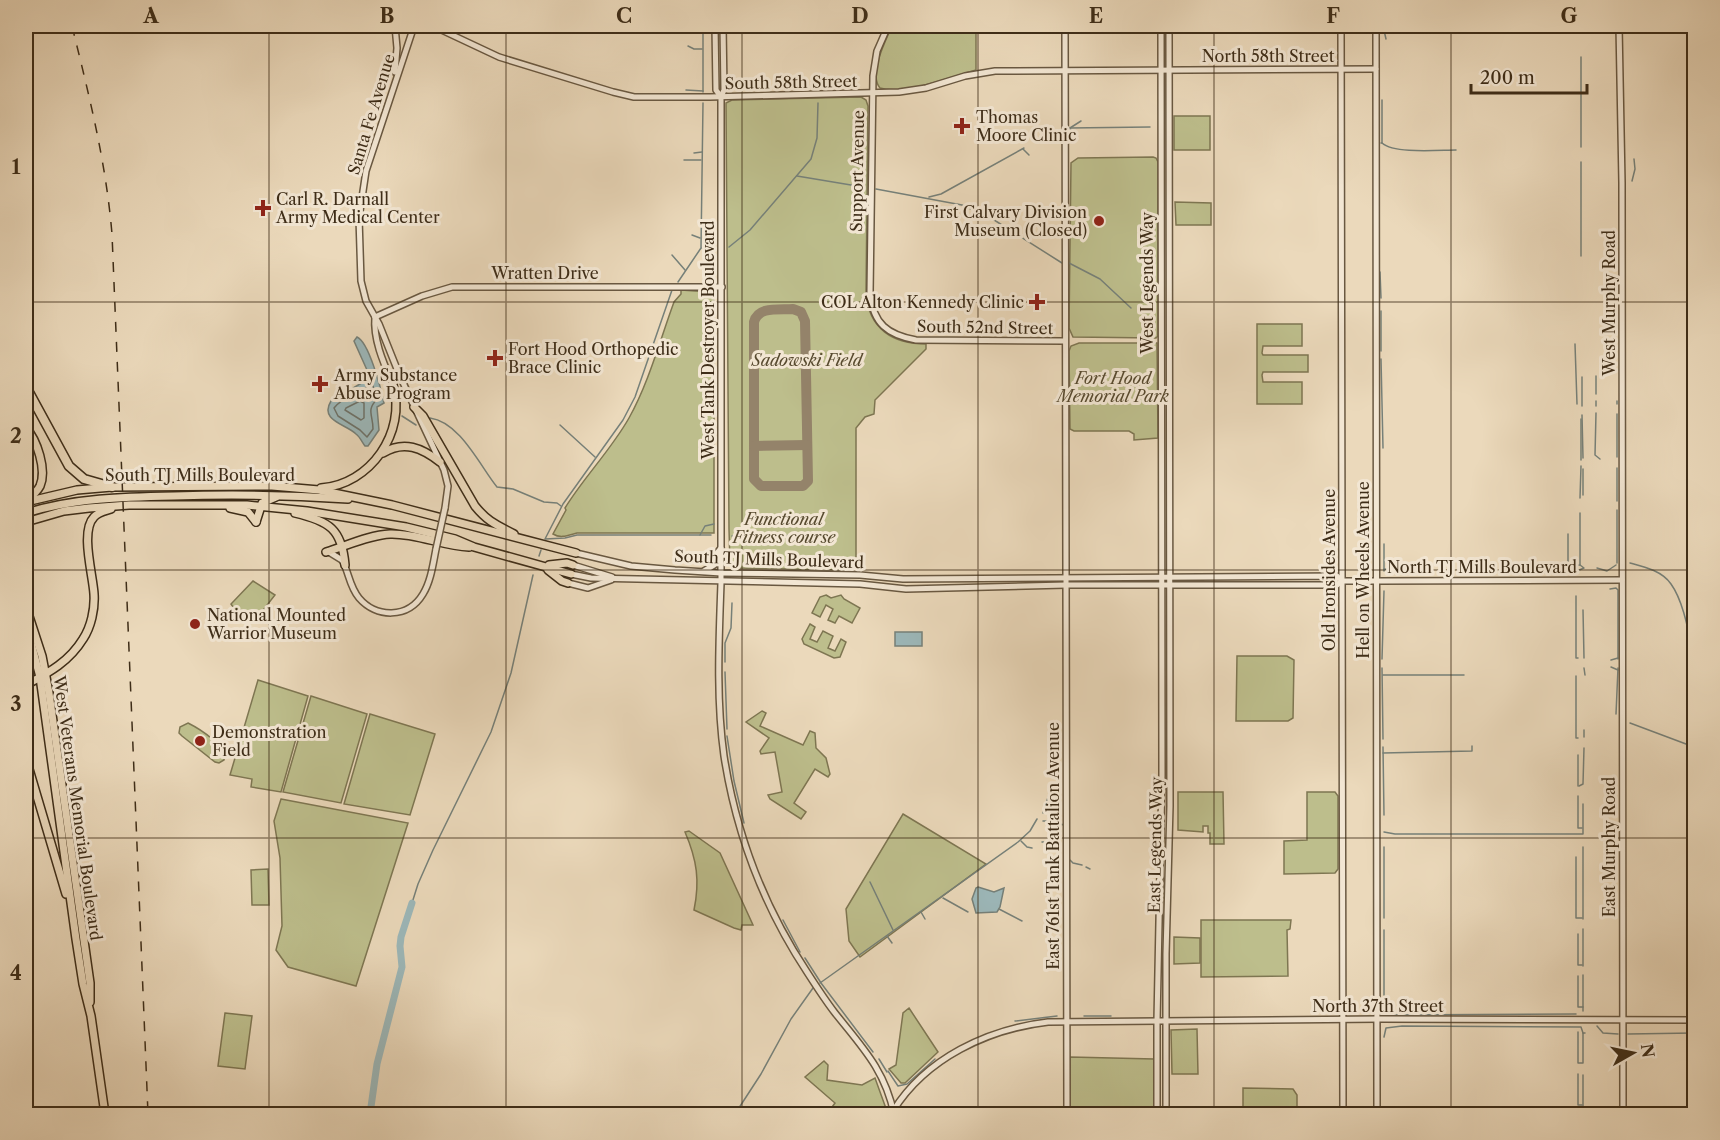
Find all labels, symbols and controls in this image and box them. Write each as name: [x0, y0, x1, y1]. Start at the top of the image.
text: A: [142, 4, 159, 28]
text: B: [380, 4, 395, 28]
text: C: [616, 4, 632, 28]
text: D: [851, 4, 869, 28]
text: E: [1089, 4, 1103, 28]
text: F: [1326, 4, 1340, 28]
text: G: [1561, 4, 1578, 28]
street label: North 58th Street: [1202, 46, 1335, 66]
street label: Santa Fe Avenue: [343, 51, 399, 177]
scale bar: [1471, 57, 1586, 95]
text: 200 m: [1480, 67, 1535, 89]
street label: South 58th Street: [725, 71, 858, 93]
place label: Thomas Moore Clinic: [976, 107, 1076, 145]
street label: Support Avenue: [846, 110, 868, 232]
marker: Thomas Moore Clinic: [953, 117, 971, 135]
text: 1: [12, 155, 21, 179]
place label: Carl R. Darnall Army Medical Center: [275, 189, 440, 227]
marker: Carl R. Darnall Army Medical Center: [254, 199, 272, 217]
place label: First Calvary Division Museum (Closed): [924, 202, 1087, 240]
street label: West Legends Way: [1137, 211, 1157, 355]
marker: First Calvary Division Museum (Closed): [1092, 214, 1106, 228]
street label: West Tank Destroyer Boulevard: [698, 220, 718, 461]
street label: West Murphy Road: [1599, 230, 1619, 377]
street label: Wratten Drive: [490, 263, 599, 283]
place label: COL Alton Kennedy Clinic: [821, 292, 1024, 312]
marker: COL Alton Kennedy Clinic: [1028, 293, 1046, 311]
street label: South 52nd Street: [917, 316, 1054, 338]
place label: Fort Hood Orthopedic Brace Clinic: [508, 339, 679, 377]
marker: Fort Hood Orthopedic Brace Clinic: [486, 349, 504, 367]
park label: Sadowski Field: [751, 350, 864, 370]
place label: Army Substance Abuse Program: [333, 365, 457, 403]
park label: Fort Hood Memorial Park: [1055, 368, 1169, 406]
marker: Army Substance Abuse Program: [311, 375, 329, 393]
text: 2: [10, 424, 22, 448]
street label: South TJ Mills Boulevard: [105, 465, 295, 485]
street label: Hell on Wheels Avenue: [1353, 481, 1373, 659]
street label: Old Ironsides Avenue: [1319, 489, 1339, 651]
park label: Functional Fitness course: [731, 509, 836, 547]
street label: South TJ Mills Boulevard: [674, 546, 864, 572]
street label: North TJ Mills Boulevard: [1387, 557, 1577, 577]
place label: National Mounted Warrior Museum: [206, 605, 346, 643]
marker: National Mounted Warrior Museum: [188, 617, 202, 631]
street label: West Veterans Memorial Boulevard: [49, 673, 107, 942]
text: 3: [10, 692, 22, 716]
place label: Demonstration Field: [212, 722, 327, 760]
street label: East 761st Tank Battalion Avenue: [1043, 722, 1063, 970]
marker: Demonstration Field: [193, 734, 207, 748]
street label: East Legends Way: [1144, 776, 1166, 913]
street label: East Murphy Road: [1599, 777, 1619, 917]
text: 4: [10, 961, 22, 985]
street label: North 37th Street: [1312, 996, 1444, 1016]
north arrow: [1603, 1023, 1663, 1083]
text: N: [1637, 1042, 1659, 1059]

